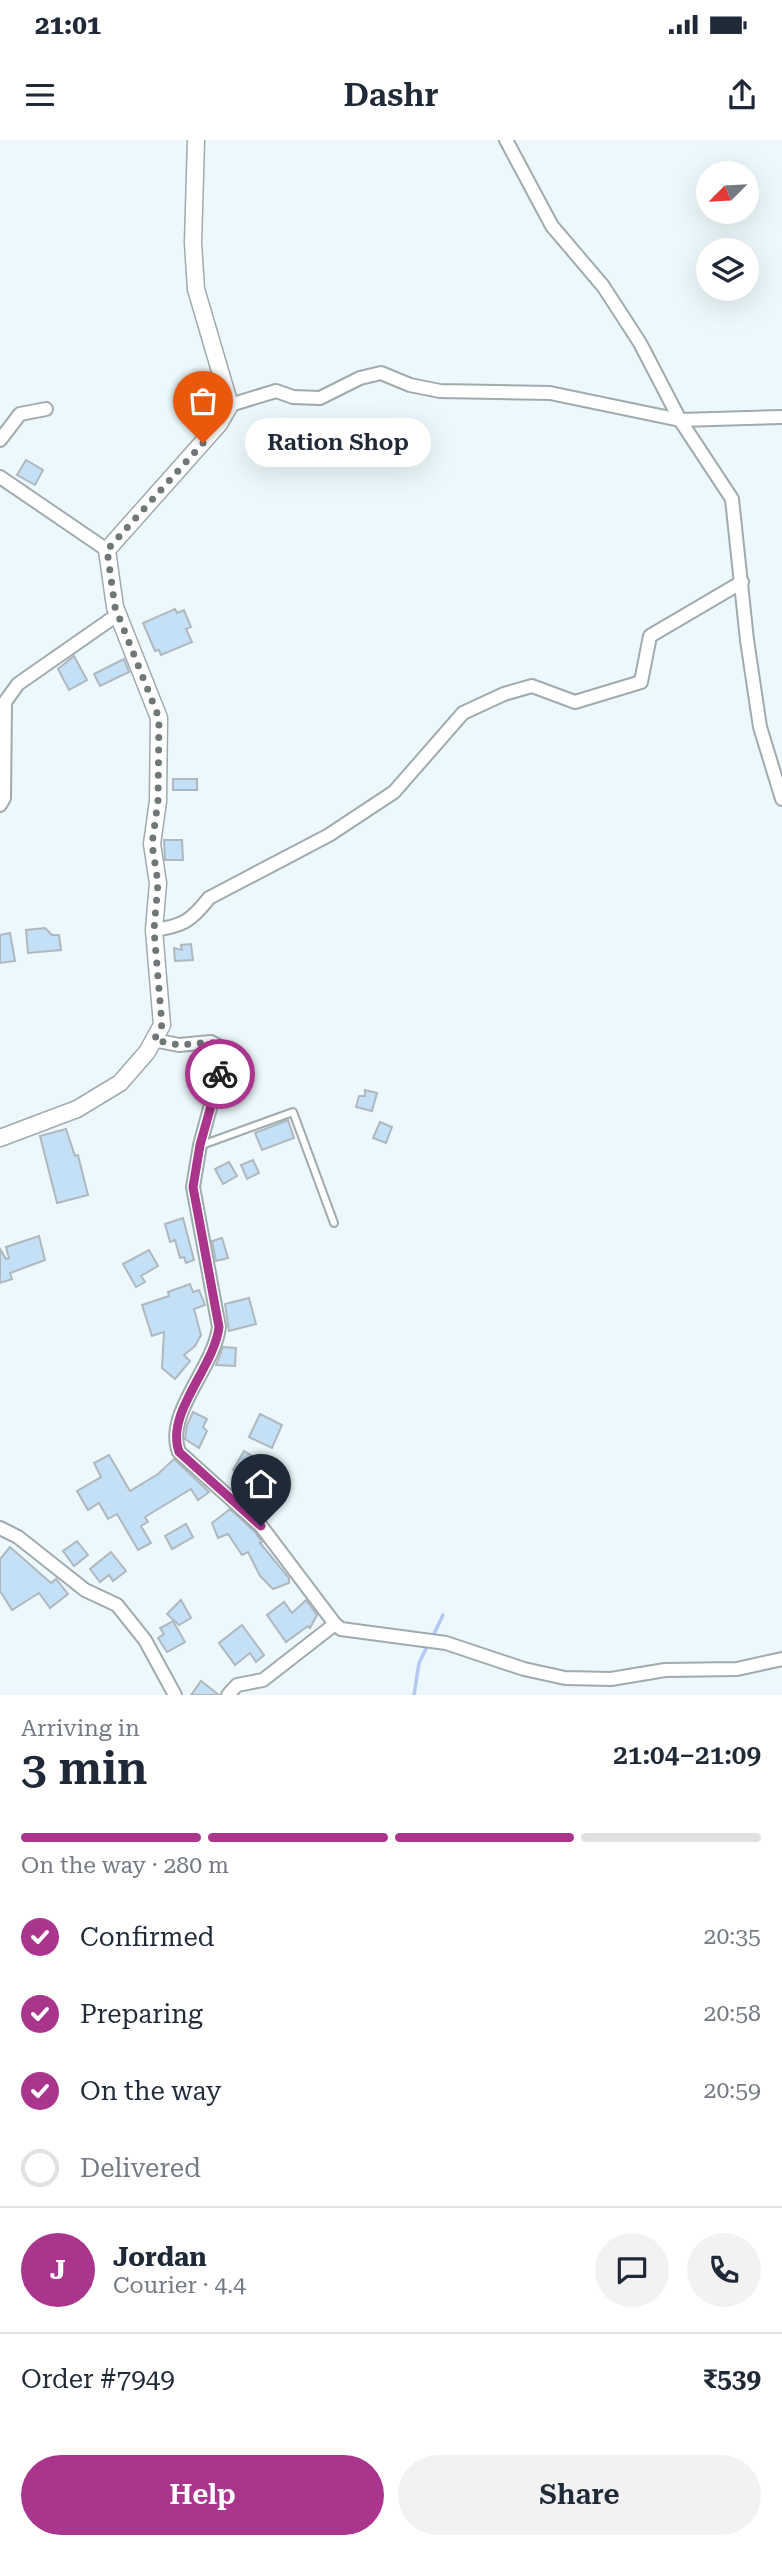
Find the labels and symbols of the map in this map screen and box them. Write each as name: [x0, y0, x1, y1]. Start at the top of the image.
north arrow: [696, 161, 760, 224]
pin: [173, 371, 233, 443]
callout: Ration Shop: [245, 418, 430, 468]
courier: [185, 1039, 255, 1109]
pin: [231, 1454, 291, 1526]

